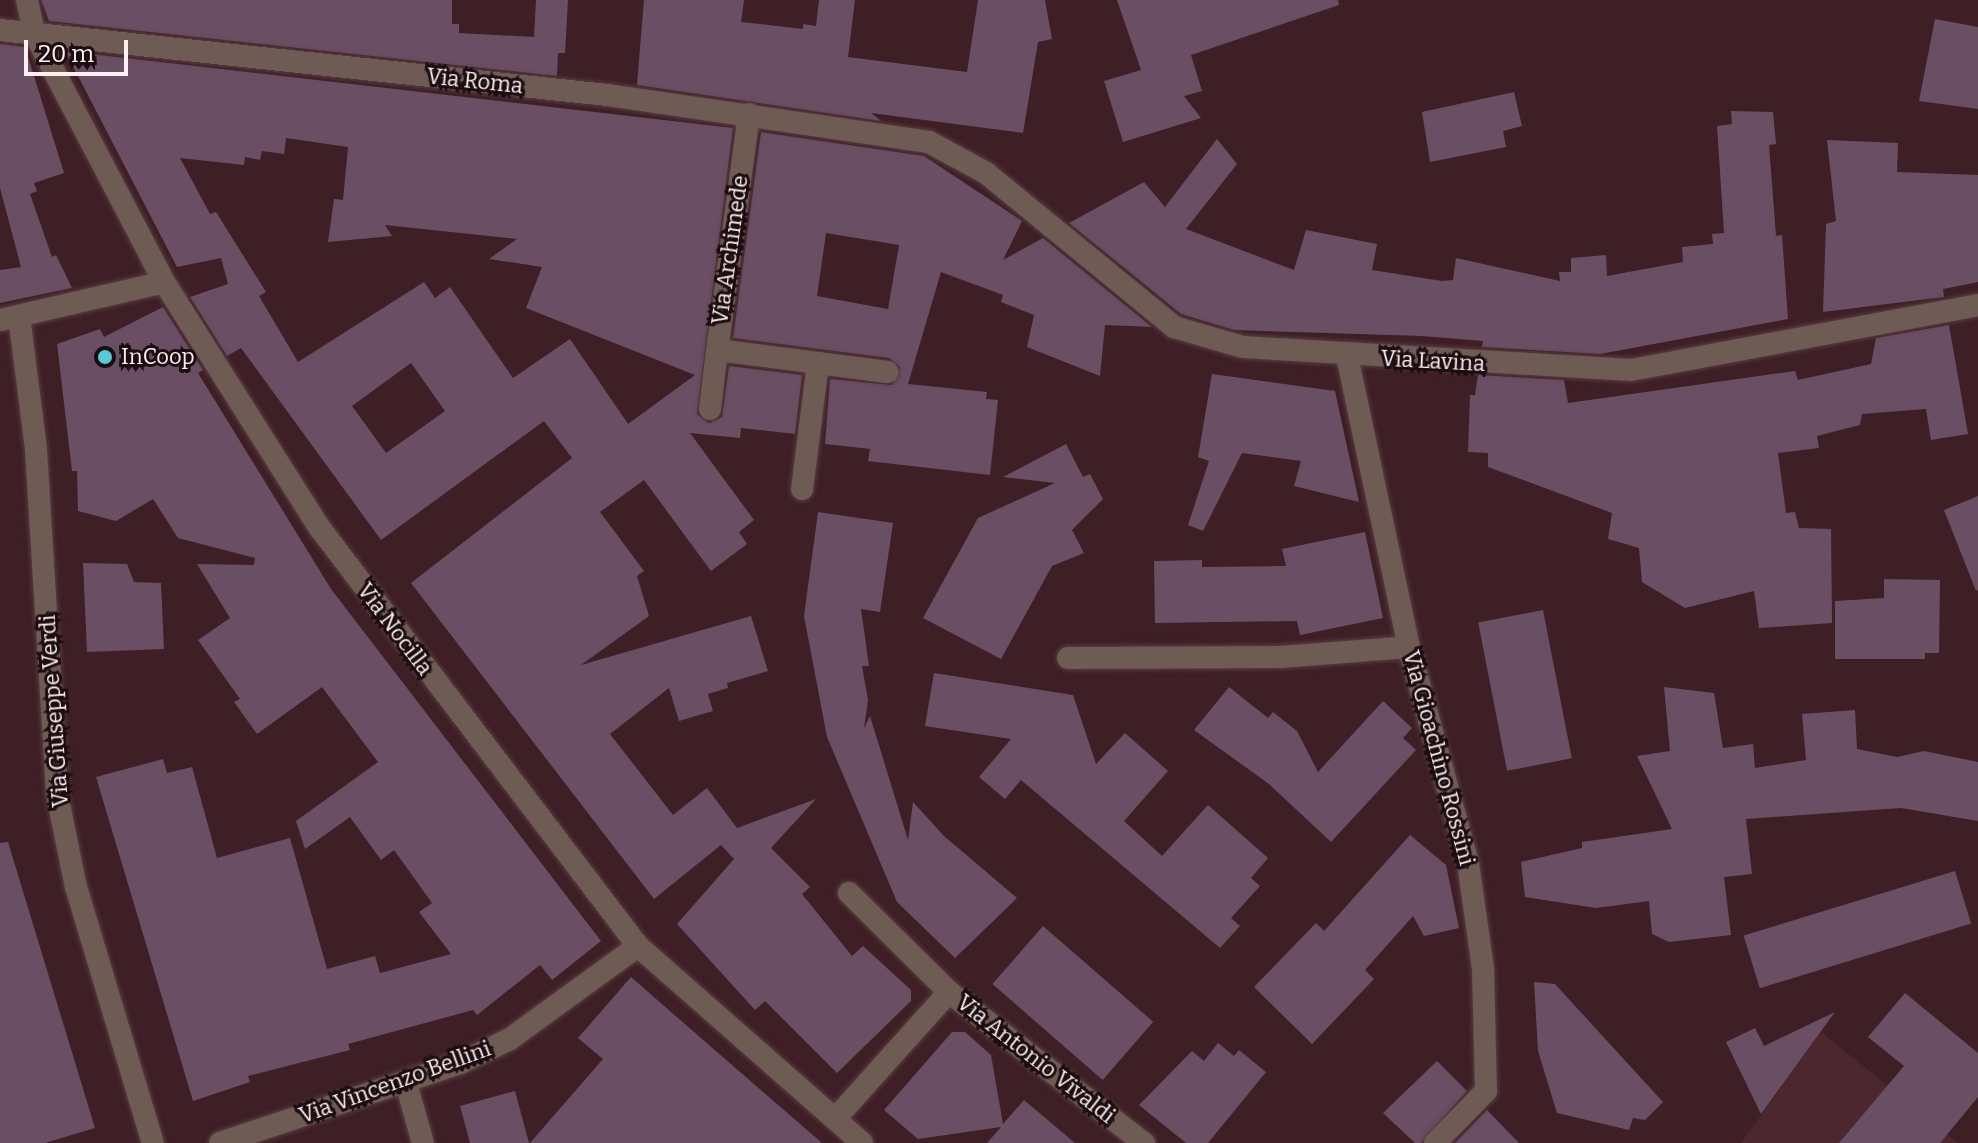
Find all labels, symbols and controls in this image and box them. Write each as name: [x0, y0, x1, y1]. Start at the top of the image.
scale bar: [28, 24, 132, 74]
text: 20 m: [38, 40, 94, 68]
street label: Via Roma: [426, 63, 524, 99]
street label: Via Archimede: [706, 174, 754, 326]
place label: InCoop: [121, 344, 195, 370]
street label: Via Lavina: [1380, 345, 1486, 377]
marker: InCoop: [96, 348, 114, 366]
street label: Via Nocilla: [352, 578, 438, 680]
street label: Via Giuseppe Verdi: [34, 614, 74, 808]
street label: Via Gioachino Rossini: [1398, 648, 1480, 868]
street label: Via Antonio Vivaldi: [952, 989, 1120, 1129]
street label: Via Vincenzo Bellini: [296, 1035, 494, 1129]

